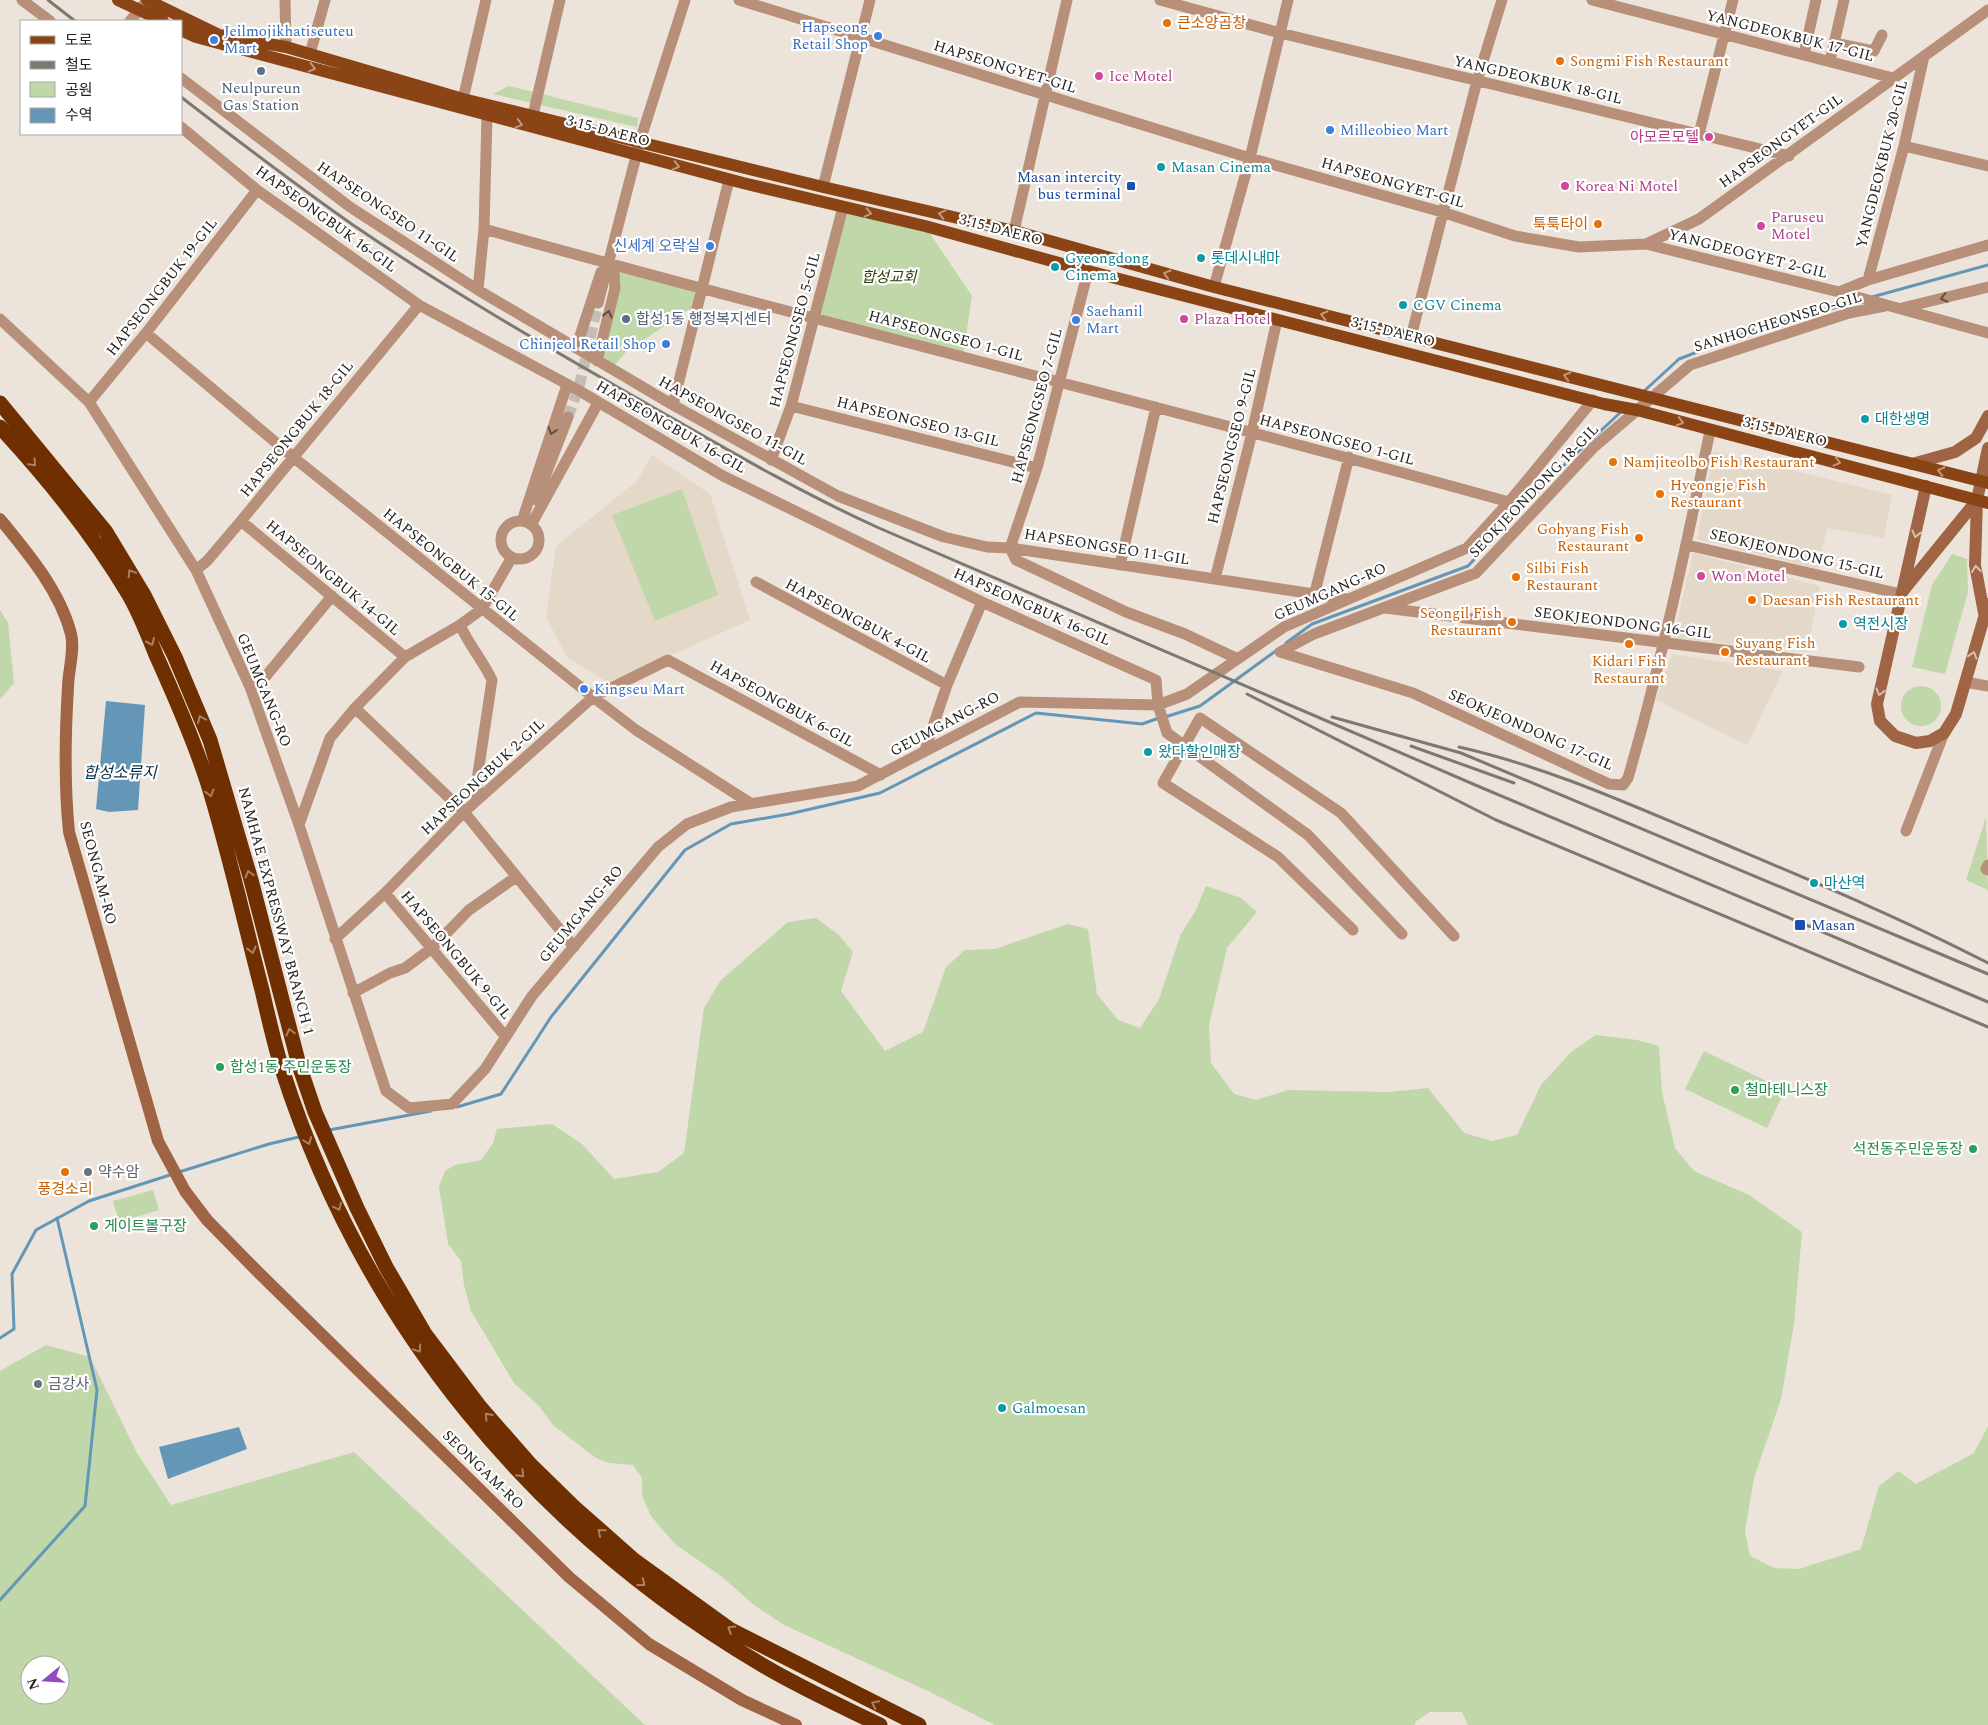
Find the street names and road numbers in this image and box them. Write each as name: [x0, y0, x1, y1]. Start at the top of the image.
street label: YANGDEOKBUK 17-GIL: [1704, 4, 1876, 68]
street label: HAPSEONGYET-GIL: [931, 34, 1079, 100]
street label: YANGDEOKBUK 18-GIL: [1451, 49, 1625, 111]
street label: YANGDEOKBUK 20-GIL: [1850, 78, 1914, 250]
street label: HAPSEONGYET-GIL: [1714, 88, 1848, 194]
street label: 3·15-DAERO: [563, 109, 653, 153]
street label: HAPSEONGYET-GIL: [1318, 151, 1468, 215]
street label: HAPSEONGSEO 11-GIL: [312, 156, 464, 268]
street label: HAPSEONGBUK 16-GIL: [250, 160, 402, 278]
street label: 3·15-DAERO: [956, 208, 1046, 252]
street label: HAPSEONGBUK 19-GIL: [101, 213, 223, 361]
street label: YANGDEOGYET 2-GIL: [1666, 223, 1830, 285]
street label: HAPSEONGSEO 5-GIL: [763, 250, 827, 410]
street label: SANHOCHEONSEO-GIL: [1691, 285, 1865, 359]
street label: HAPSEONGSEO 1-GIL: [866, 304, 1026, 368]
street label: 3·15-DAERO: [1348, 310, 1438, 354]
street label: HAPSEONGSEO 7-GIL: [1005, 326, 1069, 486]
street label: HAPSEONGBUK 18-GIL: [235, 356, 359, 502]
street label: HAPSEONGSEO 9-GIL: [1201, 366, 1263, 526]
street label: HAPSEONGSEO 11-GIL: [654, 370, 812, 472]
street label: HAPSEONGBUK 16-GIL: [592, 375, 750, 479]
street label: HAPSEONGSEO 13-GIL: [834, 391, 1002, 453]
street label: HAPSEONGSEO 1-GIL: [1257, 408, 1417, 472]
street label: 3·15-DAERO: [1740, 410, 1830, 454]
street label: SEOKJEONDONG 18-GIL: [1464, 419, 1604, 563]
street label: HAPSEONGBUK 15-GIL: [378, 503, 524, 627]
street label: HAPSEONGBUK 14-GIL: [260, 515, 406, 641]
street label: HAPSEONGSEO 11-GIL: [1023, 523, 1191, 571]
street label: SEOKJEONDONG 15-GIL: [1707, 523, 1887, 585]
street label: GEUMGANG-RO: [1270, 557, 1390, 627]
street label: HAPSEONGBUK 16-GIL: [950, 562, 1114, 652]
street label: HAPSEONGBUK 4-GIL: [781, 573, 935, 669]
street label: SEOKJEONDONG 16-GIL: [1533, 601, 1713, 645]
street label: GEUMGANG-RO: [231, 629, 297, 751]
street label: HAPSEONGBUK 6-GIL: [705, 655, 859, 753]
street label: SEOKJEONDONG 17-GIL: [1445, 683, 1617, 777]
street label: GEUMGANG-RO: [886, 685, 1004, 763]
street label: HAPSEONGBUK 2-GIL: [416, 713, 550, 841]
street label: NAMHAE EXPRESSWAY BRANCH 1: [232, 784, 320, 1038]
street label: SEONGAM-RO: [73, 819, 123, 927]
street label: GEUMGANG-RO: [533, 860, 629, 968]
street label: HAPSEONGBUK 9-GIL: [395, 885, 517, 1025]
street label: SEONGAM-RO: [437, 1425, 529, 1515]

